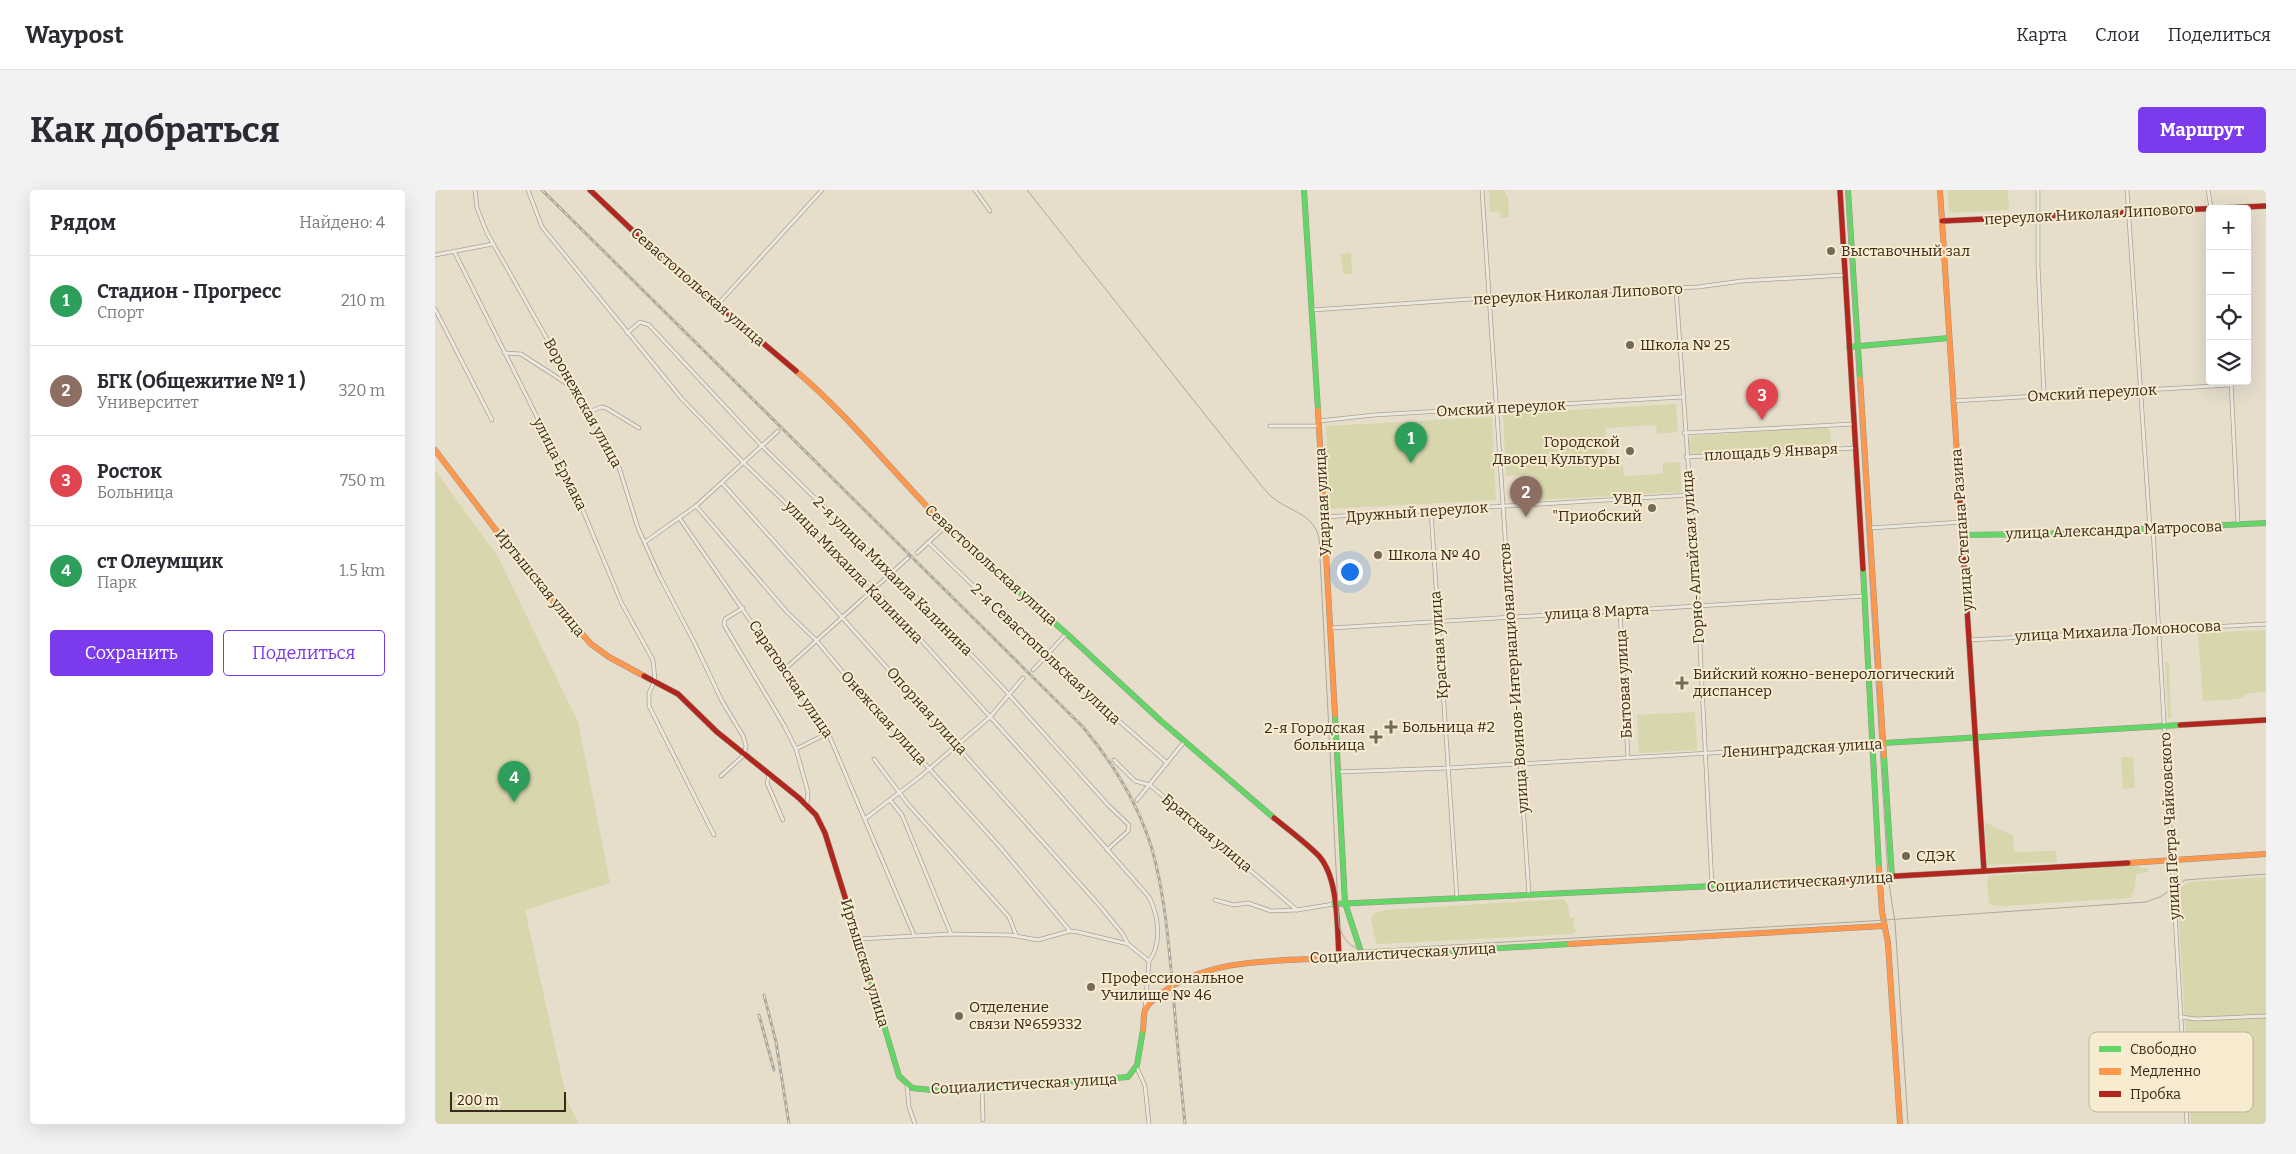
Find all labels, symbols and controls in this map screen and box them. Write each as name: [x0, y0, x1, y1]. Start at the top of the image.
text: Waypost: [25, 21, 124, 49]
text: Карта: [2016, 24, 2067, 46]
text: Слои: [2095, 24, 2140, 46]
text: Поделиться: [2168, 24, 2271, 46]
button: Маршрут: [2138, 107, 2266, 153]
text: Как добраться: [30, 109, 280, 151]
street label: переулок Николая Липового: [1984, 200, 2194, 228]
map controls: [2206, 205, 2251, 385]
button: +: [2206, 205, 2251, 250]
text: Рядом: [50, 210, 116, 236]
text: Найдено: 4: [299, 213, 385, 232]
street label: Севастопольская улица: [627, 224, 769, 350]
place label: Выставочный зал: [1841, 242, 1970, 260]
marker: Выставочный зал: [1825, 245, 1837, 257]
button: −: [2206, 250, 2251, 295]
text: Стадион - Прогресс: [97, 280, 281, 303]
street label: переулок Николая Липового: [1473, 280, 1683, 308]
text: 1: [63, 291, 69, 310]
text: 210 m: [341, 291, 385, 310]
button: locate: [2206, 295, 2251, 340]
text: Спорт: [97, 303, 144, 322]
street label: Воронежская улица: [540, 335, 626, 471]
place label: Школа № 25: [1640, 336, 1730, 354]
marker: Школа № 25: [1624, 339, 1636, 351]
button: layers: [2206, 340, 2251, 385]
text: БГК (Общежитие № 1 ): [97, 370, 305, 393]
pin: 3: [1746, 379, 1778, 420]
text: 2: [61, 381, 71, 400]
text: 320 m: [338, 381, 385, 400]
street label: Омский переулок: [2027, 381, 2157, 405]
text: Университет: [97, 393, 199, 412]
street label: Омский переулок: [1436, 396, 1566, 420]
street label: улица Ермака: [529, 414, 591, 513]
pin: 1: [1395, 422, 1427, 463]
place label: Городской Дворец Культуры: [1493, 433, 1620, 468]
street label: площадь 9 Января: [1704, 440, 1838, 464]
marker: Городской Дворец Культуры: [1624, 445, 1636, 457]
street label: Ударная улица: [1311, 447, 1335, 557]
street label: улица Степана Разина: [1947, 448, 1977, 613]
text: Росток: [97, 460, 162, 483]
street label: Горно-Алтайская улица: [1678, 469, 1708, 645]
text: 3: [61, 471, 71, 490]
text: 750 m: [340, 471, 385, 490]
pin: 2: [1510, 476, 1542, 517]
text: Больница: [97, 483, 174, 502]
place label: УВД "Приобский: [1552, 490, 1642, 525]
street label: 2-я улица Михаила Калинина: [810, 493, 976, 659]
street label: улица Михаила Калинина: [780, 496, 927, 647]
street label: Дружный переулок: [1345, 498, 1489, 526]
street label: Севастопольская улица: [921, 501, 1061, 629]
marker: УВД "Приобский: [1646, 502, 1658, 514]
street label: улица Александра Матросова: [2004, 517, 2223, 543]
street label: Иртышская улица: [491, 526, 589, 640]
street label: улица Воинов-Интернационалистов: [1496, 542, 1533, 815]
place label: Школа № 40: [1388, 546, 1481, 564]
marker: Школа № 40: [1372, 549, 1384, 561]
text: ст Олеумщик: [97, 550, 223, 573]
your location: [1337, 559, 1363, 585]
text: 4: [61, 561, 71, 580]
text: 1.5 km: [339, 561, 385, 580]
text: Парк: [97, 573, 137, 592]
street label: 2-я Севастопольская улица: [967, 580, 1125, 728]
street label: Красная улица: [1426, 590, 1452, 700]
street label: улица 8 Марта: [1543, 600, 1650, 624]
street label: Саратовская улица: [745, 617, 837, 741]
street label: улица Михаила Ломоносова: [2013, 617, 2222, 645]
street label: Бытовая улица: [1612, 629, 1636, 739]
button: Сохранить: [50, 630, 213, 676]
button: Поделиться: [223, 630, 385, 676]
street label: Опорная улица: [883, 663, 971, 759]
place label: Бийский кожно-венерологический диспансер: [1693, 665, 1955, 700]
street label: Онежская улица: [837, 667, 931, 769]
marker: Бийский кожно-венерологический диспансер: [1675, 676, 1689, 690]
place label: Больница #2: [1402, 718, 1495, 736]
place label: 2-я Городская больница: [1264, 719, 1365, 754]
marker: Больница #2: [1384, 720, 1398, 734]
marker: 2-я Городская больница: [1369, 730, 1383, 744]
street label: улица Петра Чайковского: [2156, 732, 2184, 921]
street label: Ленинградская улица: [1721, 735, 1883, 761]
pin: 4: [498, 761, 530, 802]
street label: Братская улица: [1158, 790, 1256, 876]
place label: СДЭК: [1916, 847, 1956, 865]
marker: СДЭК: [1900, 850, 1912, 862]
street label: Социалистическая улица: [1706, 868, 1894, 896]
street label: Иртышская улица: [837, 897, 893, 1029]
street label: Социалистическая улица: [1309, 939, 1497, 967]
place label: Профессиональное Училище № 46: [1101, 969, 1244, 1004]
marker: Профессиональное Училище № 46: [1085, 981, 1097, 993]
place label: Отделение связи №659332: [969, 998, 1082, 1033]
marker: Отделение связи №659332: [953, 1010, 965, 1022]
legend: [2089, 1032, 2253, 1112]
text: Свободно: [2130, 1041, 2196, 1058]
text: Медленно: [2130, 1063, 2201, 1080]
street label: Социалистическая улица: [930, 1070, 1118, 1098]
text: Пробка: [2130, 1086, 2181, 1103]
scale bar: [450, 1089, 566, 1112]
text: 200 m: [457, 1092, 499, 1109]

